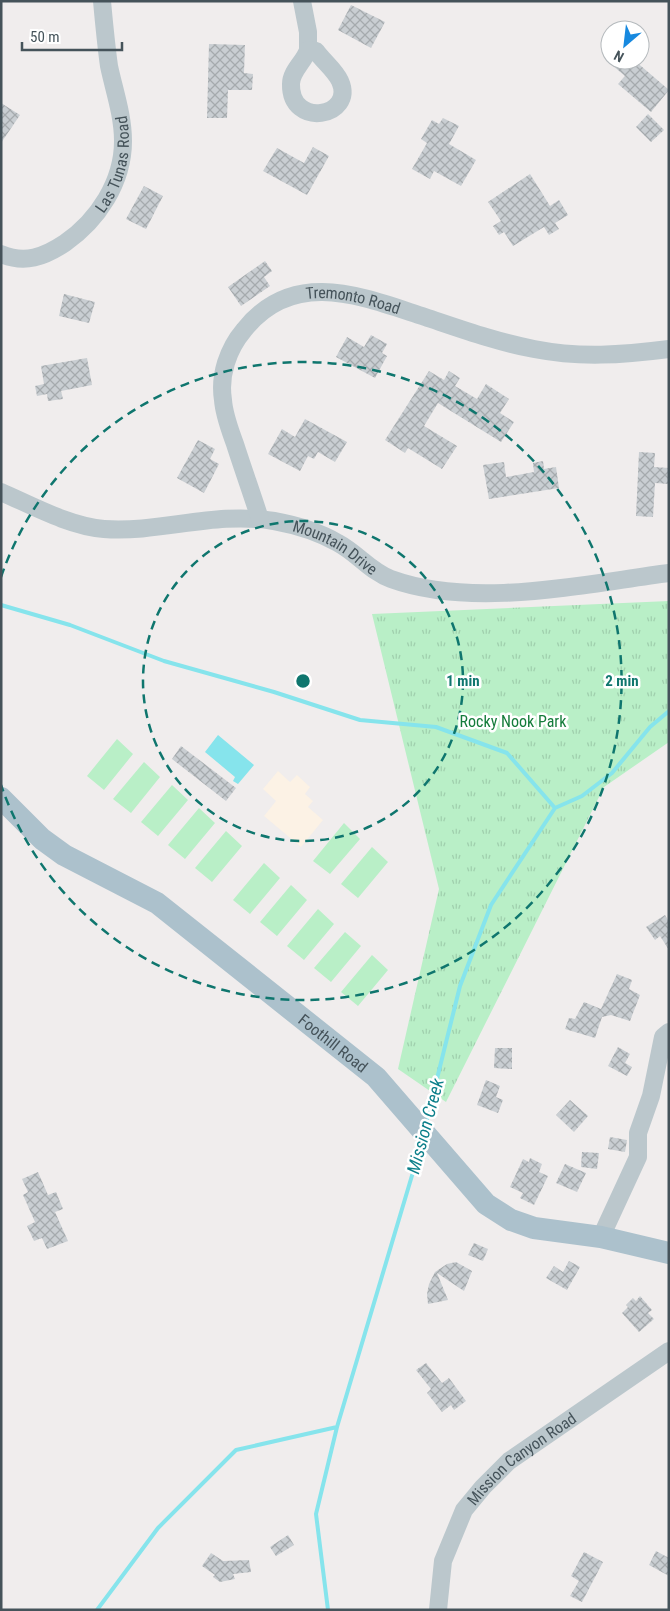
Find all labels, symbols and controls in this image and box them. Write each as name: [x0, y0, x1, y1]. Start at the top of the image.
scale bar: [22, 20, 122, 52]
north arrow: [600, 20, 650, 70]
text: 50 m: [30, 28, 60, 46]
text: N: [611, 47, 626, 66]
street label: Las Tunas Road: [91, 115, 133, 216]
street label: Tremonto Road: [305, 283, 403, 318]
street label: Mountain Drive: [291, 516, 381, 579]
centre of rings: [294, 672, 312, 690]
text: 1 min: [446, 672, 480, 690]
text: 2 min: [605, 672, 639, 690]
park label: Rocky Nook Park: [460, 712, 567, 731]
street label: Foothill Road: [295, 1010, 372, 1076]
water label: Mission Creek: [402, 1075, 448, 1176]
street label: Mission Canyon Road: [463, 1408, 580, 1509]

